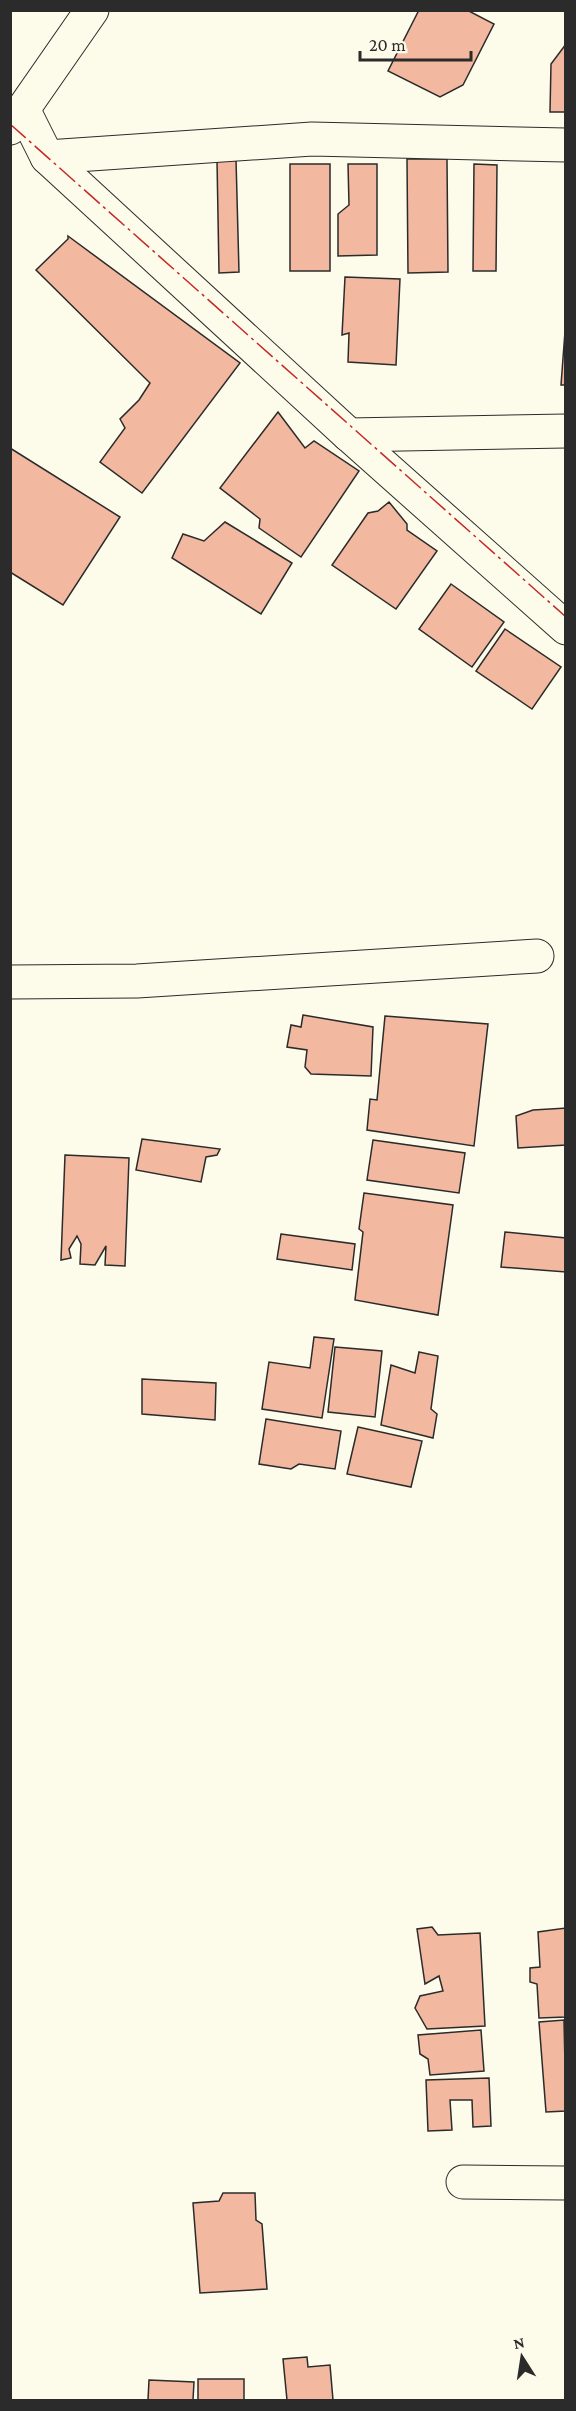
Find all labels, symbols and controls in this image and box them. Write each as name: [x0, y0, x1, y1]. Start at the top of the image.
scale bar: [360, 24, 471, 62]
text: 20 m: [369, 35, 406, 55]
north arrow: [492, 2327, 552, 2387]
text: N: [512, 2333, 526, 2352]

